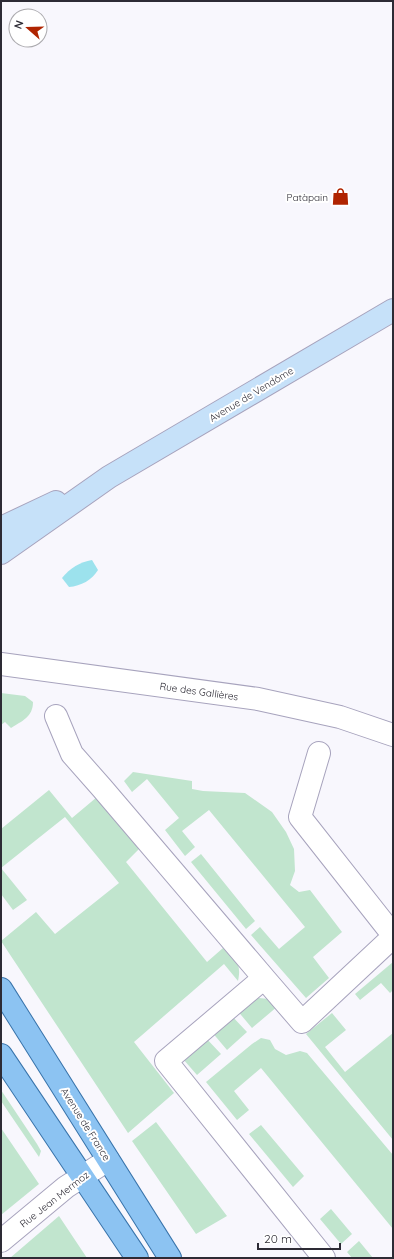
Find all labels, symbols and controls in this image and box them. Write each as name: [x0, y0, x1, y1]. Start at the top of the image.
north arrow: [8, 8, 48, 48]
text: N: [11, 18, 27, 31]
shop icon: Patàpain: [331, 187, 351, 207]
place label: Patàpain: [287, 191, 328, 204]
street label: Avenue de Vendôme: [207, 364, 296, 425]
street label: Rue des Gallières: [159, 680, 239, 703]
street label: Avenue de France: [58, 1085, 113, 1163]
street label: Rue Jean Mermoz: [17, 1168, 92, 1230]
scale bar: [258, 1225, 340, 1251]
text: 20 m: [264, 1231, 292, 1246]

